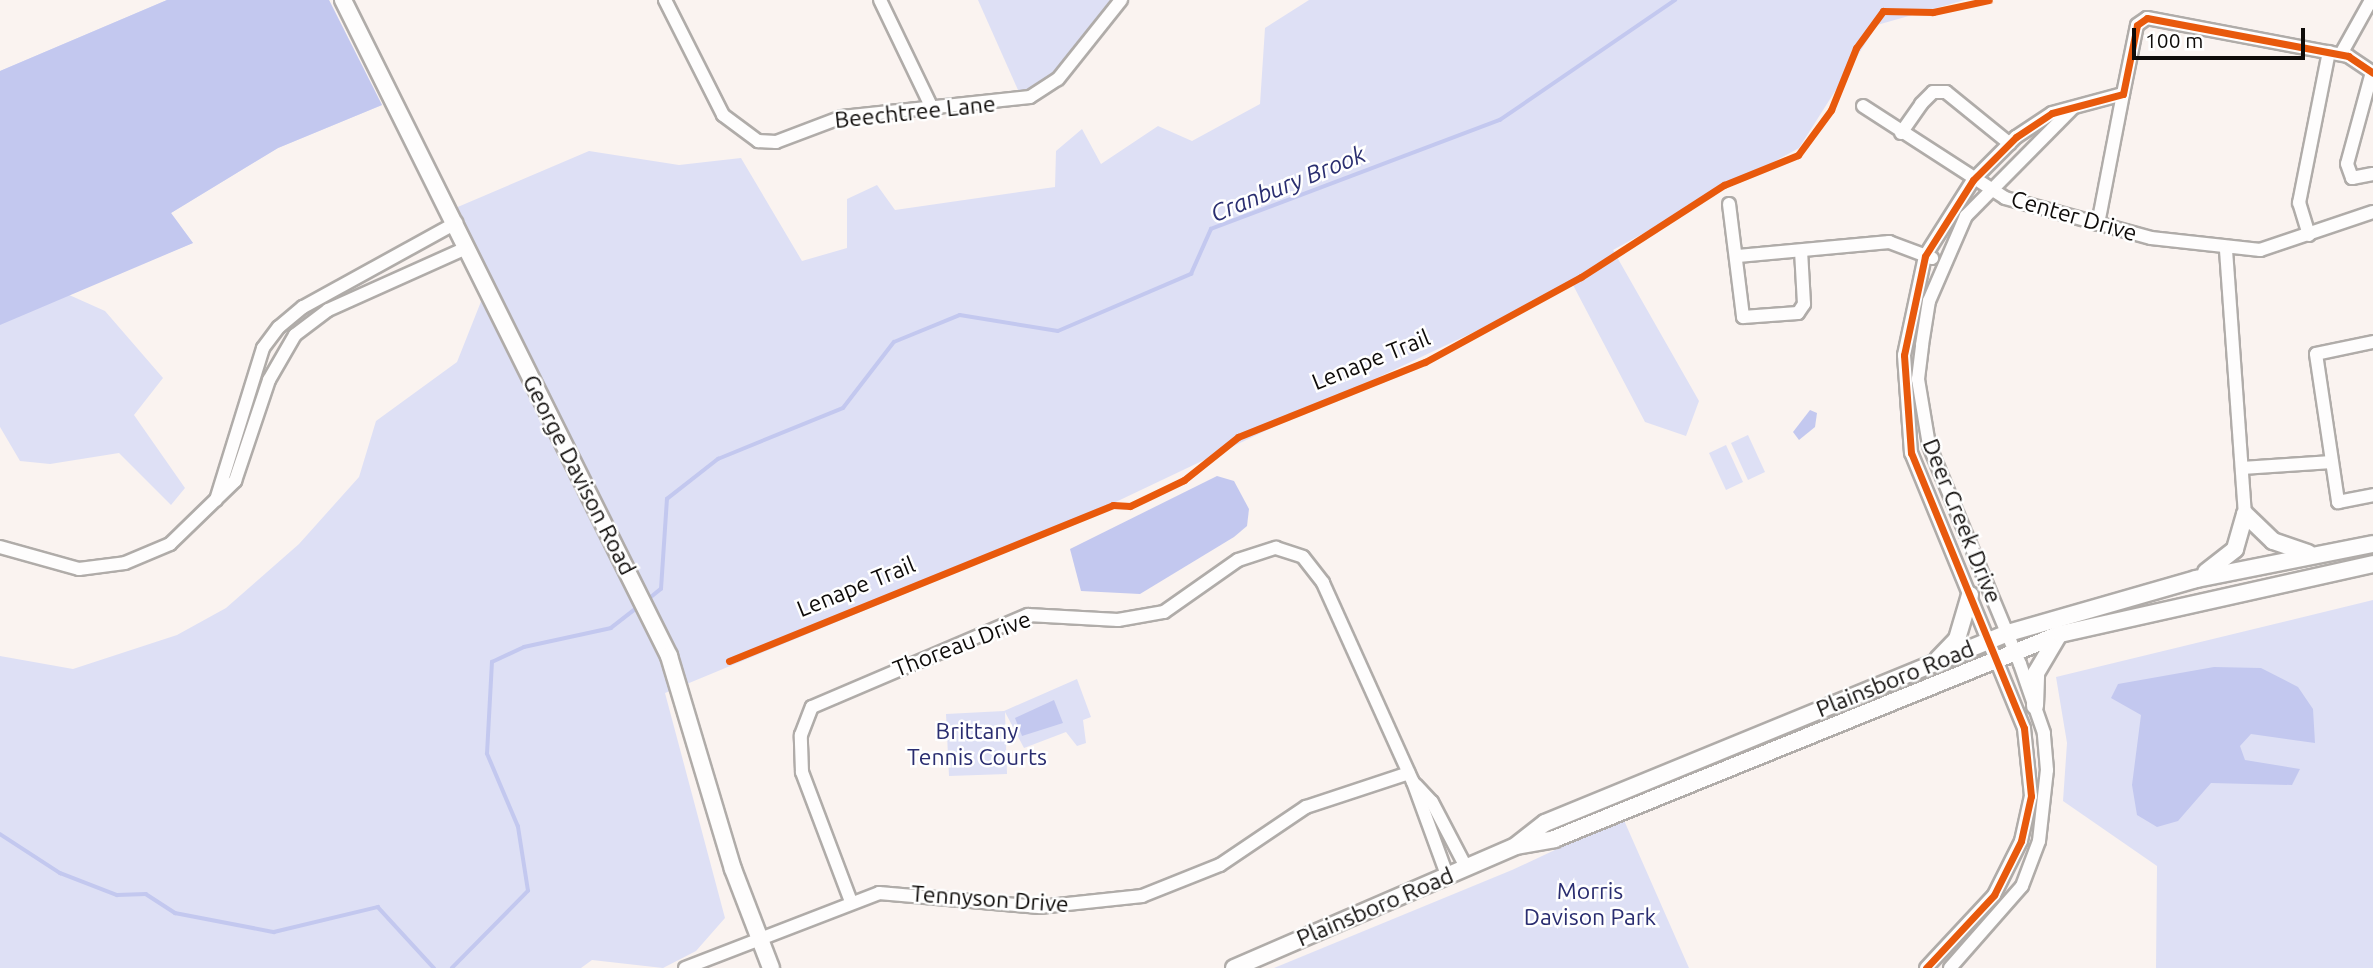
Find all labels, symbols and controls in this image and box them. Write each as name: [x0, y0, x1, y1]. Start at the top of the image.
scale bar: [2135, 14, 2308, 58]
text: 100 m: [2145, 28, 2203, 52]
street label: Beechtree Lane: [833, 90, 997, 134]
water label: Cranbury Brook: [1206, 140, 1370, 228]
street label: Center Drive: [2008, 185, 2140, 247]
street label: Lenape Trail: [1308, 324, 1434, 396]
street label: George Davison Road: [517, 370, 641, 580]
street label: Deer Creek Drive: [1916, 435, 2008, 607]
street label: Lenape Trail: [793, 551, 919, 623]
street label: Thoreau Drive: [889, 605, 1035, 683]
street label: Plainsboro Road: [1812, 635, 1978, 723]
park label: Brittany Tennis Courts: [907, 717, 1047, 771]
street label: Plainsboro Road: [1292, 862, 1458, 952]
park label: Morris Davison Park: [1524, 877, 1656, 931]
street label: Tennyson Drive: [910, 880, 1070, 918]

